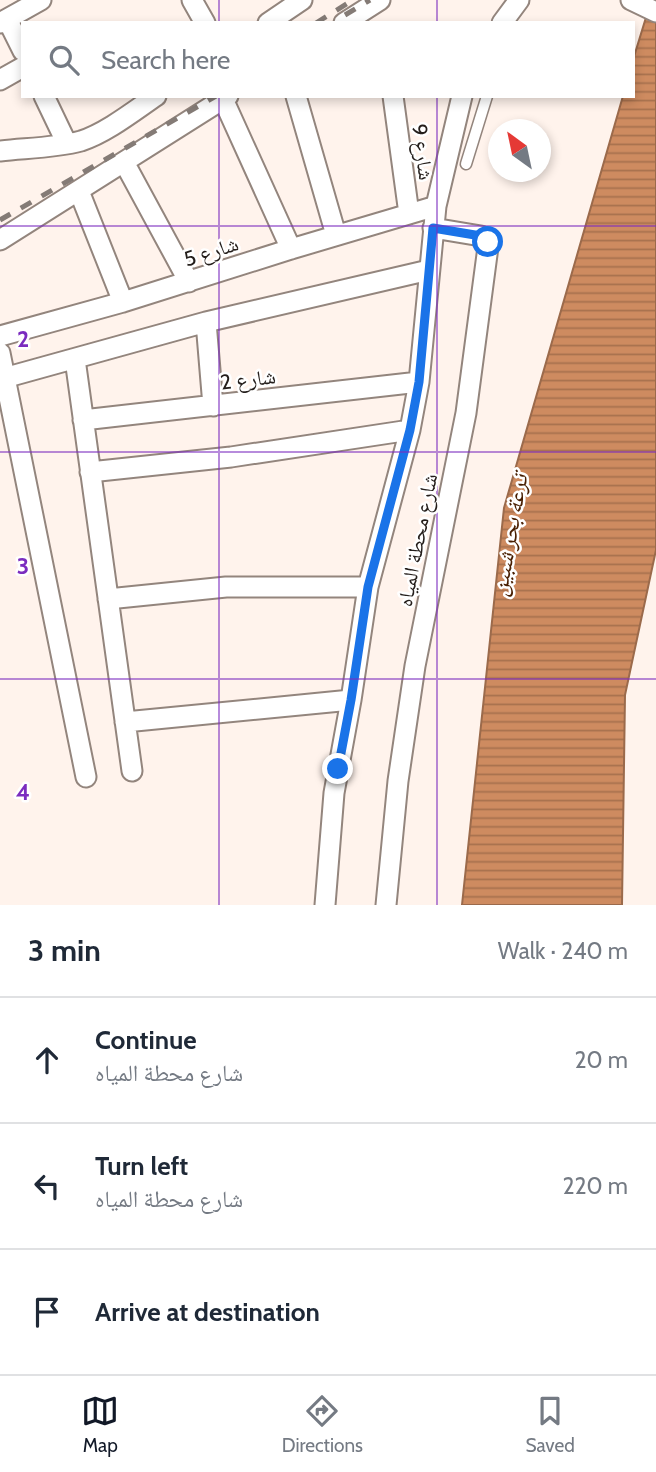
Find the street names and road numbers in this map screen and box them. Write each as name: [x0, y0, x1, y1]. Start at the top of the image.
street label: شارع 9: [406, 122, 439, 182]
street label: شارع 5: [180, 230, 242, 272]
street label: شارع 2: [219, 363, 277, 396]
street label: شارع محطة المياه: [392, 471, 443, 609]

